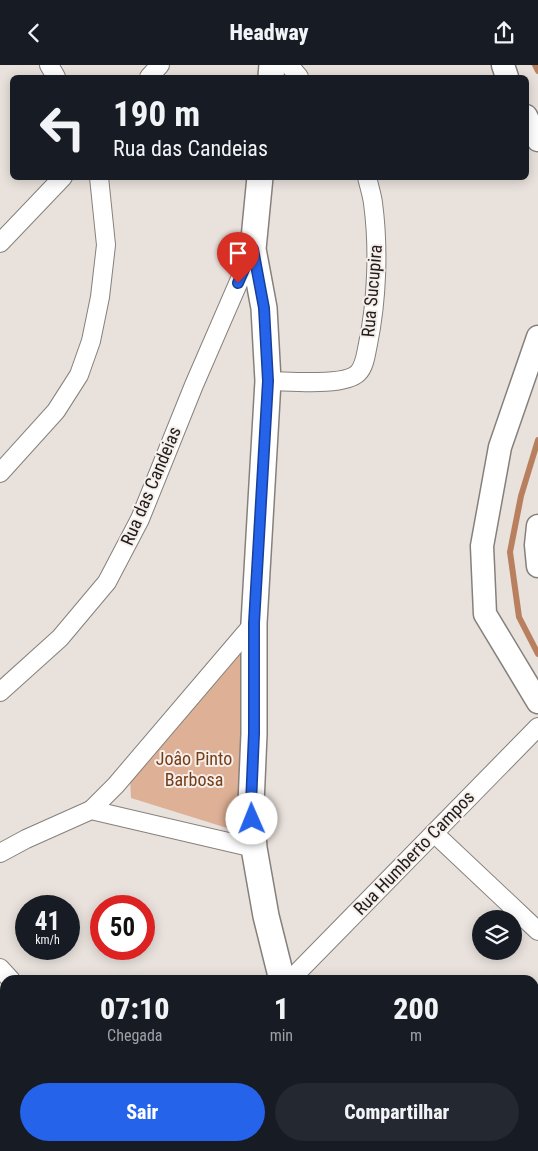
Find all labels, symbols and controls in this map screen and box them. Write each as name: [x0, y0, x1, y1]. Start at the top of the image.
icon: back: [20, 19, 48, 47]
icon: share: [490, 19, 518, 47]
text: Headway: [229, 20, 309, 45]
text: 190 m: [113, 94, 200, 135]
icon: left: [30, 95, 95, 160]
text: Rua das Candeias: [113, 136, 268, 161]
pin: [217, 232, 259, 283]
icon: arrive: [224, 239, 252, 267]
street label: Rua Sucupira: [357, 244, 386, 338]
street label: Rua das Candeias: [116, 423, 185, 548]
park label: Joâo Pinto Barbosa: [156, 748, 232, 790]
street label: Rua Humberto Campos: [349, 786, 478, 919]
position arrow: [225, 792, 277, 844]
speed limit sign: 50: [90, 895, 155, 960]
text: 41: [35, 907, 60, 936]
map controls: [472, 910, 522, 960]
button: layers: [472, 910, 522, 960]
text: km/h: [35, 933, 60, 947]
text: 07:10: [100, 991, 170, 1026]
text: 1: [274, 991, 289, 1026]
text: 200: [393, 991, 439, 1026]
text: Chegada: [107, 1026, 163, 1045]
text: min: [270, 1026, 293, 1045]
text: m: [410, 1026, 422, 1045]
button: Sair: [20, 1083, 265, 1141]
button: Compartilhar: [275, 1083, 519, 1141]

